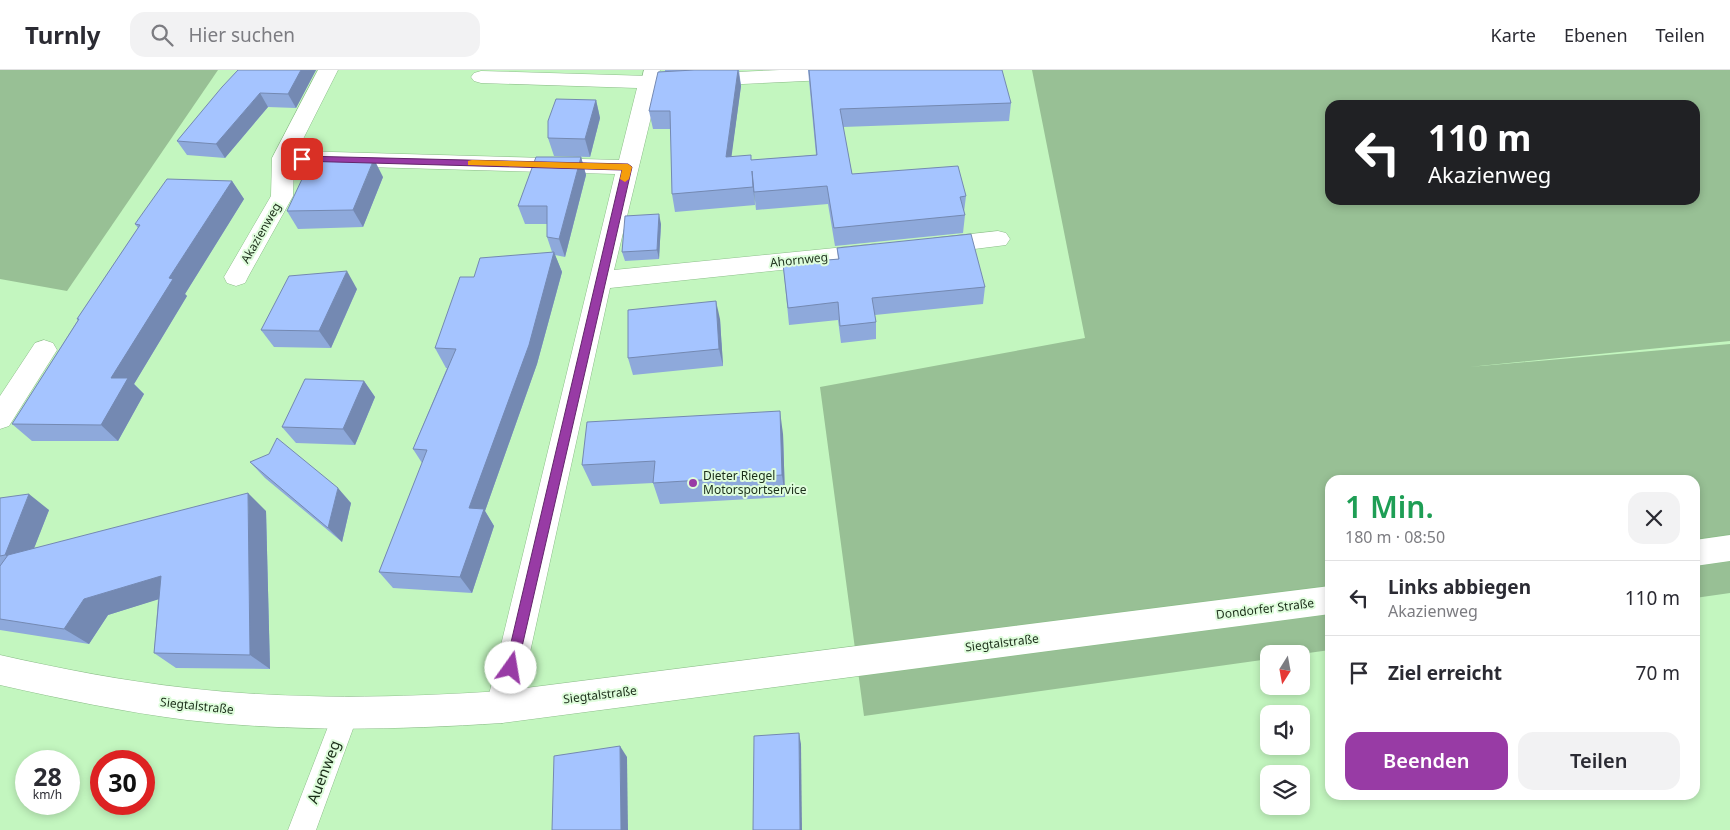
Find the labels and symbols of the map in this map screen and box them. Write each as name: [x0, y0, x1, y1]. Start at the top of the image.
pin: [281, 138, 323, 180]
street label: Akazienweg: [236, 199, 285, 266]
street label: Ahornweg: [769, 248, 829, 271]
place label: Dieter Riegel Motorsportservice: [703, 467, 807, 498]
marker: Dieter Riegel Motorsportservice: [687, 477, 699, 489]
street label: Dondorfer Straße: [1215, 594, 1315, 623]
street label: Siegtalstraße: [964, 630, 1040, 655]
position arrow: [484, 641, 536, 693]
north arrow: [1260, 645, 1310, 695]
street label: Siegtalstraße: [562, 682, 638, 707]
street label: Siegtalstraße: [159, 693, 235, 718]
street label: Auenweg: [302, 737, 344, 806]
speed limit sign: 30: [90, 750, 155, 815]

